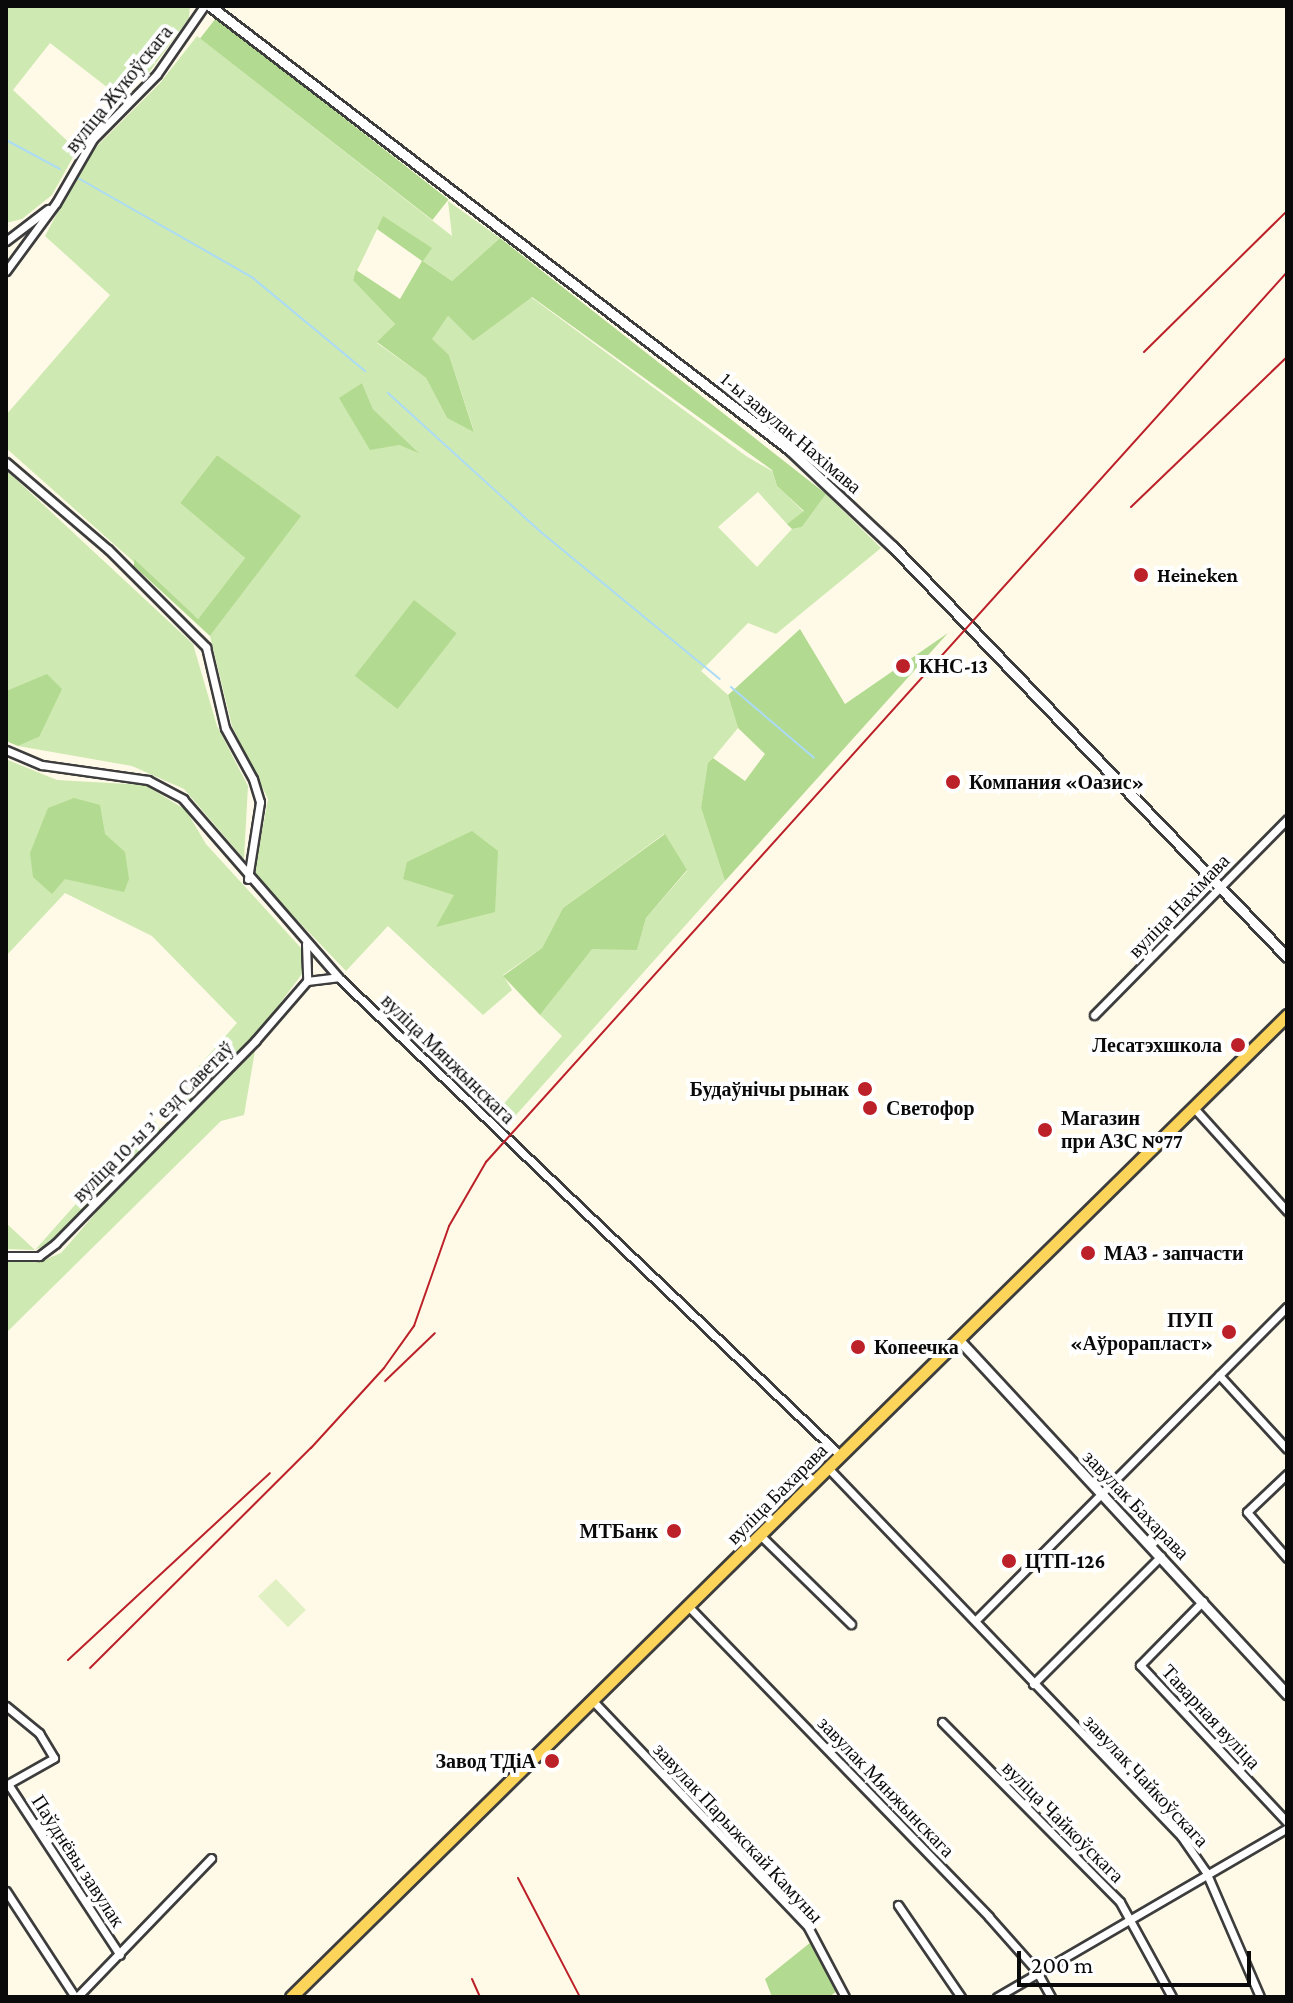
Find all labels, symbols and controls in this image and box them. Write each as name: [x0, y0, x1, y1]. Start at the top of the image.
street label: вуліца Жукоўскага: [60, 21, 178, 157]
street label: 1-ы завулак Нахімава: [716, 367, 866, 499]
place label: Heineken: [1157, 563, 1238, 587]
marker: Heineken: [1132, 566, 1150, 584]
place label: КНС-13: [919, 654, 988, 678]
marker: КНС-13: [894, 657, 912, 675]
place label: Компания «Оазис»: [969, 770, 1144, 794]
marker: Компания «Оазис»: [944, 773, 962, 791]
street label: вуліца Нахімава: [1123, 849, 1235, 963]
street label: вуліца Мянжынскага: [376, 989, 520, 1129]
place label: Лесатэхшкола: [1092, 1033, 1222, 1057]
marker: Лесатэхшкола: [1229, 1036, 1247, 1054]
street label: вуліца 10-ы зʼезд Саветаў: [68, 1037, 238, 1207]
place label: Будаўнічы рынак: [690, 1077, 849, 1101]
marker: Будаўнічы рынак: [856, 1080, 874, 1098]
place label: Светофор: [886, 1096, 975, 1120]
marker: Светофор: [861, 1099, 879, 1117]
place label: Магазин при АЗС №77: [1061, 1106, 1183, 1153]
marker: Магазин при АЗС №77: [1036, 1121, 1054, 1139]
place label: МАЗ - запчасти: [1104, 1241, 1244, 1265]
marker: МАЗ - запчасти: [1079, 1244, 1097, 1262]
place label: ПУП «Аўрорапласт»: [1070, 1308, 1213, 1355]
marker: ПУП «Аўрорапласт»: [1220, 1323, 1238, 1341]
place label: Копеечка: [874, 1335, 959, 1359]
marker: Копеечка: [849, 1338, 867, 1356]
street label: вуліца Бахарава: [722, 1439, 832, 1549]
street label: завулак Бахарава: [1078, 1445, 1194, 1565]
place label: МТБанк: [580, 1519, 658, 1543]
marker: МТБанк: [665, 1522, 683, 1540]
place label: ЦТП-126: [1025, 1549, 1105, 1573]
marker: ЦТП-126: [1000, 1552, 1018, 1570]
street label: Таварная вуліца: [1156, 1660, 1266, 1774]
street label: завулак Чайкоўскага: [1078, 1710, 1214, 1852]
street label: завулак Мянжынскага: [812, 1711, 960, 1863]
street label: завулак Парыжскай Камуны: [648, 1738, 828, 1928]
place label: Завод ТДіА: [436, 1749, 536, 1773]
marker: Завод ТДіА: [543, 1752, 561, 1770]
street label: вуліца Чайкоўскага: [997, 1756, 1129, 1888]
street label: Паўднёвы завулак: [26, 1790, 130, 1932]
scale bar: [1021, 1935, 1255, 1985]
text: 200 m: [1031, 1951, 1093, 1978]

